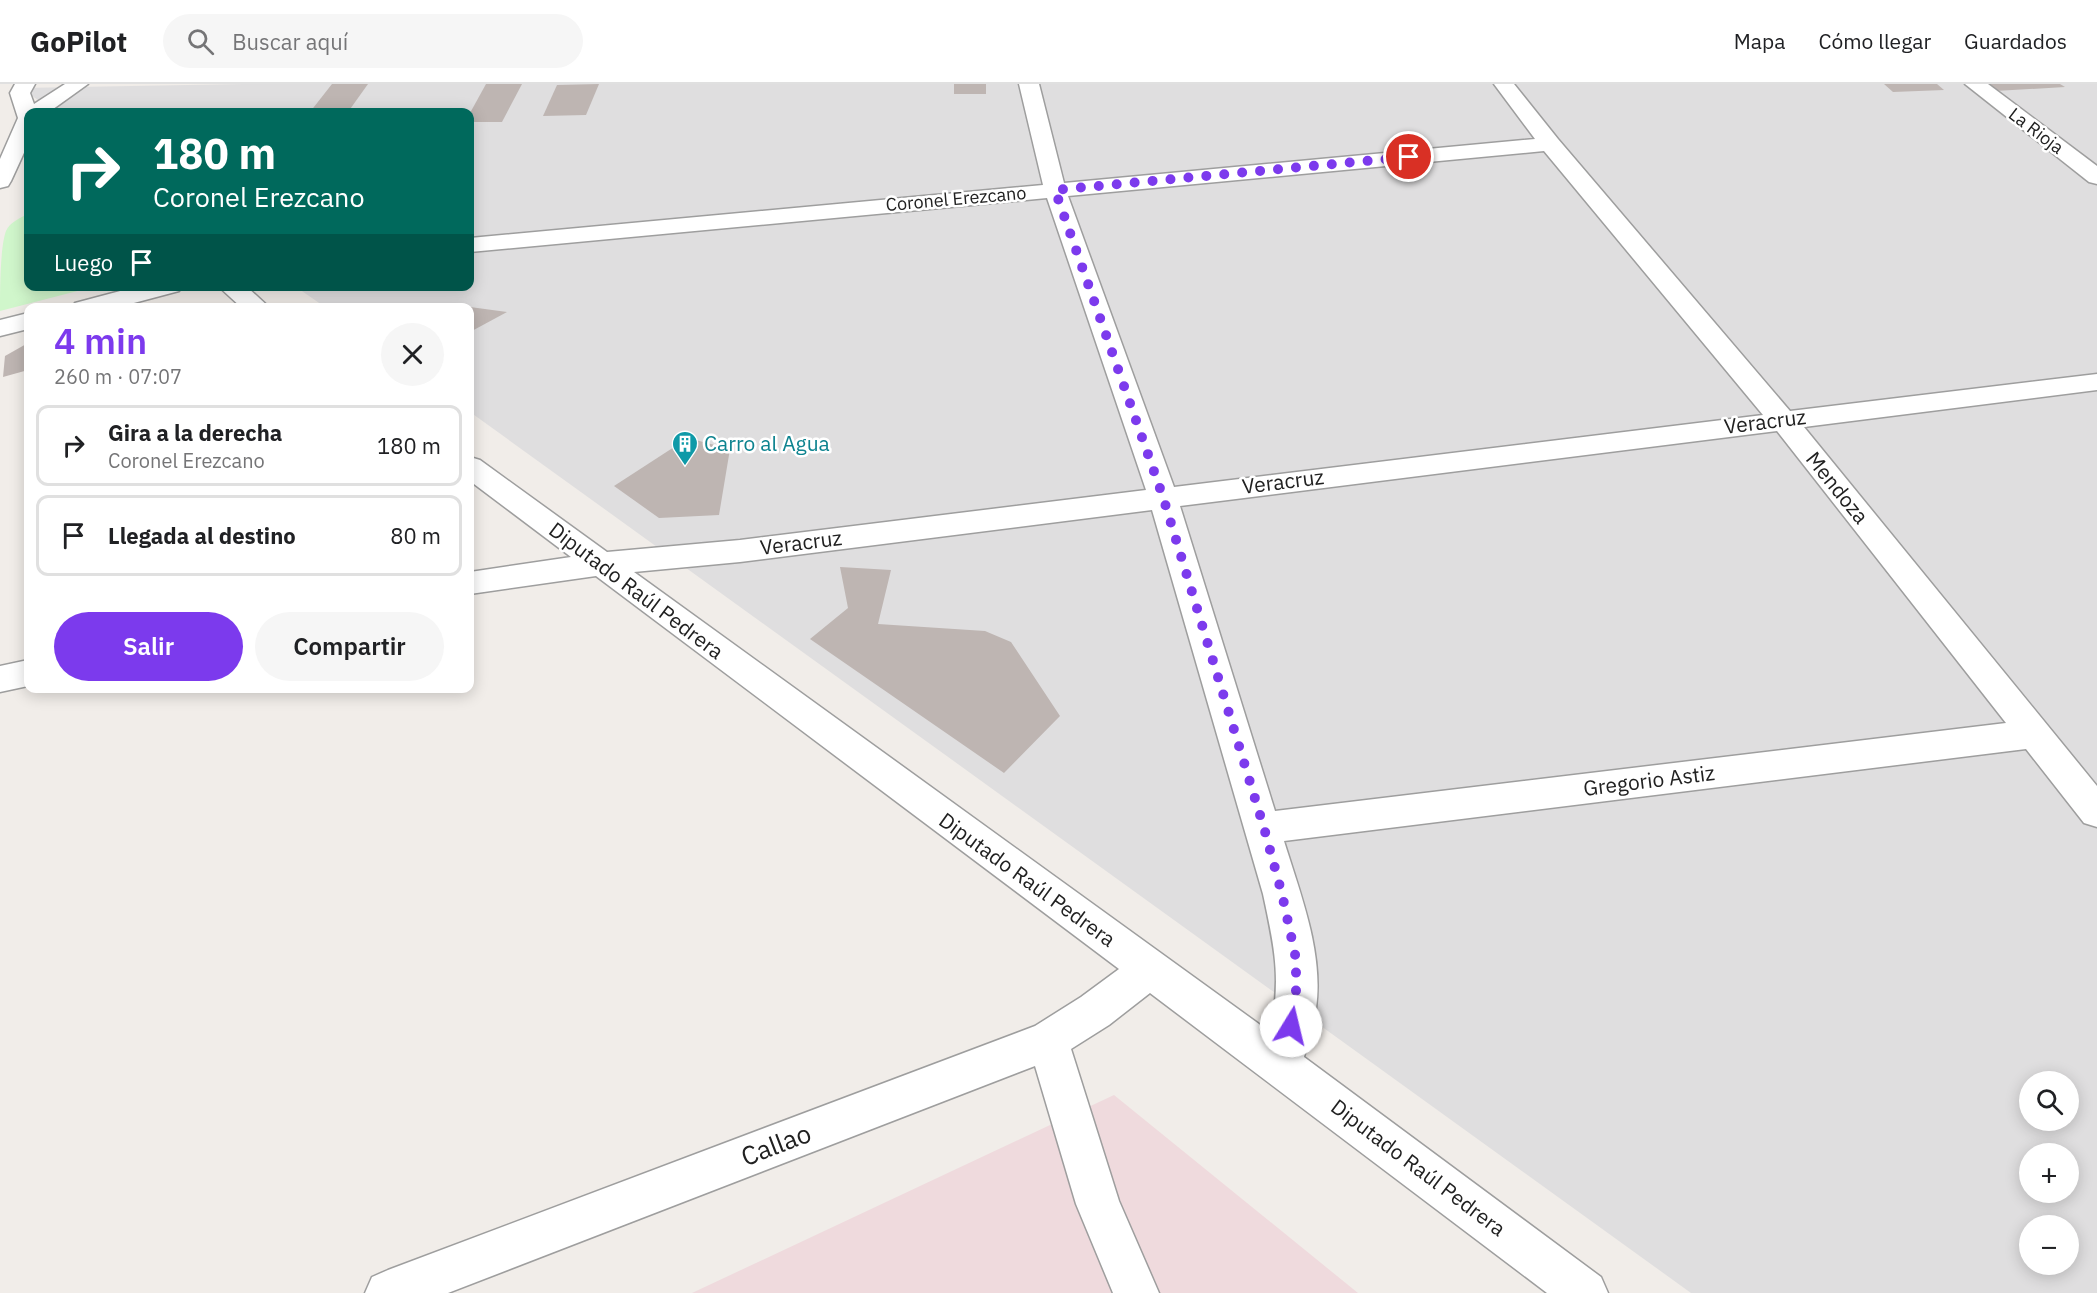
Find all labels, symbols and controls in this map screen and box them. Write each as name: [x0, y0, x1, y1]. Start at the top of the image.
search box: [163, 14, 583, 68]
text: GoPilot: [30, 23, 127, 60]
icon: search: [184, 25, 217, 58]
text: Buscar aquí: [232, 27, 348, 56]
text: Mapa: [1734, 27, 1785, 55]
text: Cómo llegar: [1818, 27, 1931, 55]
text: Guardados: [1964, 27, 2067, 55]
street label: La Rioja: [2004, 102, 2069, 159]
text: 180 m: [153, 126, 276, 181]
pin: [1383, 131, 1434, 182]
icon: right: [54, 132, 132, 210]
icon: arrive: [1392, 140, 1425, 173]
text: Coronel Erezcano: [153, 179, 365, 214]
street label: Coronel Erezcano: [885, 181, 1027, 216]
icon: arrive: [125, 246, 158, 279]
text: Luego: [54, 248, 113, 277]
text: 4 min: [54, 317, 147, 364]
button: close: [381, 323, 444, 386]
text: 260 m · 07:07: [54, 363, 182, 390]
street label: Veracruz: [1722, 402, 1808, 440]
text: Gira a la derecha: [108, 418, 282, 447]
icon: right: [57, 429, 90, 462]
building icon: Carro al Agua: [670, 429, 700, 467]
place label: Carro al Agua: [704, 429, 830, 457]
text: 180 m: [377, 431, 441, 460]
street label: Mendoza: [1800, 445, 1876, 529]
text: Coronel Erezcano: [108, 447, 265, 474]
street label: Veracruz: [1240, 462, 1326, 500]
street label: Diputado Raúl Pedrera: [544, 515, 730, 665]
icon: arrive: [57, 519, 90, 552]
text: Llegada al destino: [108, 521, 296, 550]
text: 80 m: [390, 521, 441, 550]
street label: Veracruz: [758, 523, 844, 561]
button: Salir: [54, 612, 243, 681]
button: Compartir: [255, 612, 444, 681]
street label: Gregorio Astiz: [1582, 758, 1716, 802]
street label: Diputado Raúl Pedrera: [934, 806, 1122, 953]
position arrow: [1259, 994, 1323, 1058]
map controls: [2019, 1071, 2079, 1275]
button: search: [2019, 1071, 2079, 1131]
street label: Diputado Raúl Pedrera: [1326, 1092, 1512, 1242]
street label: Callao: [736, 1115, 816, 1173]
button: +: [2019, 1143, 2079, 1203]
button: −: [2019, 1215, 2079, 1275]

